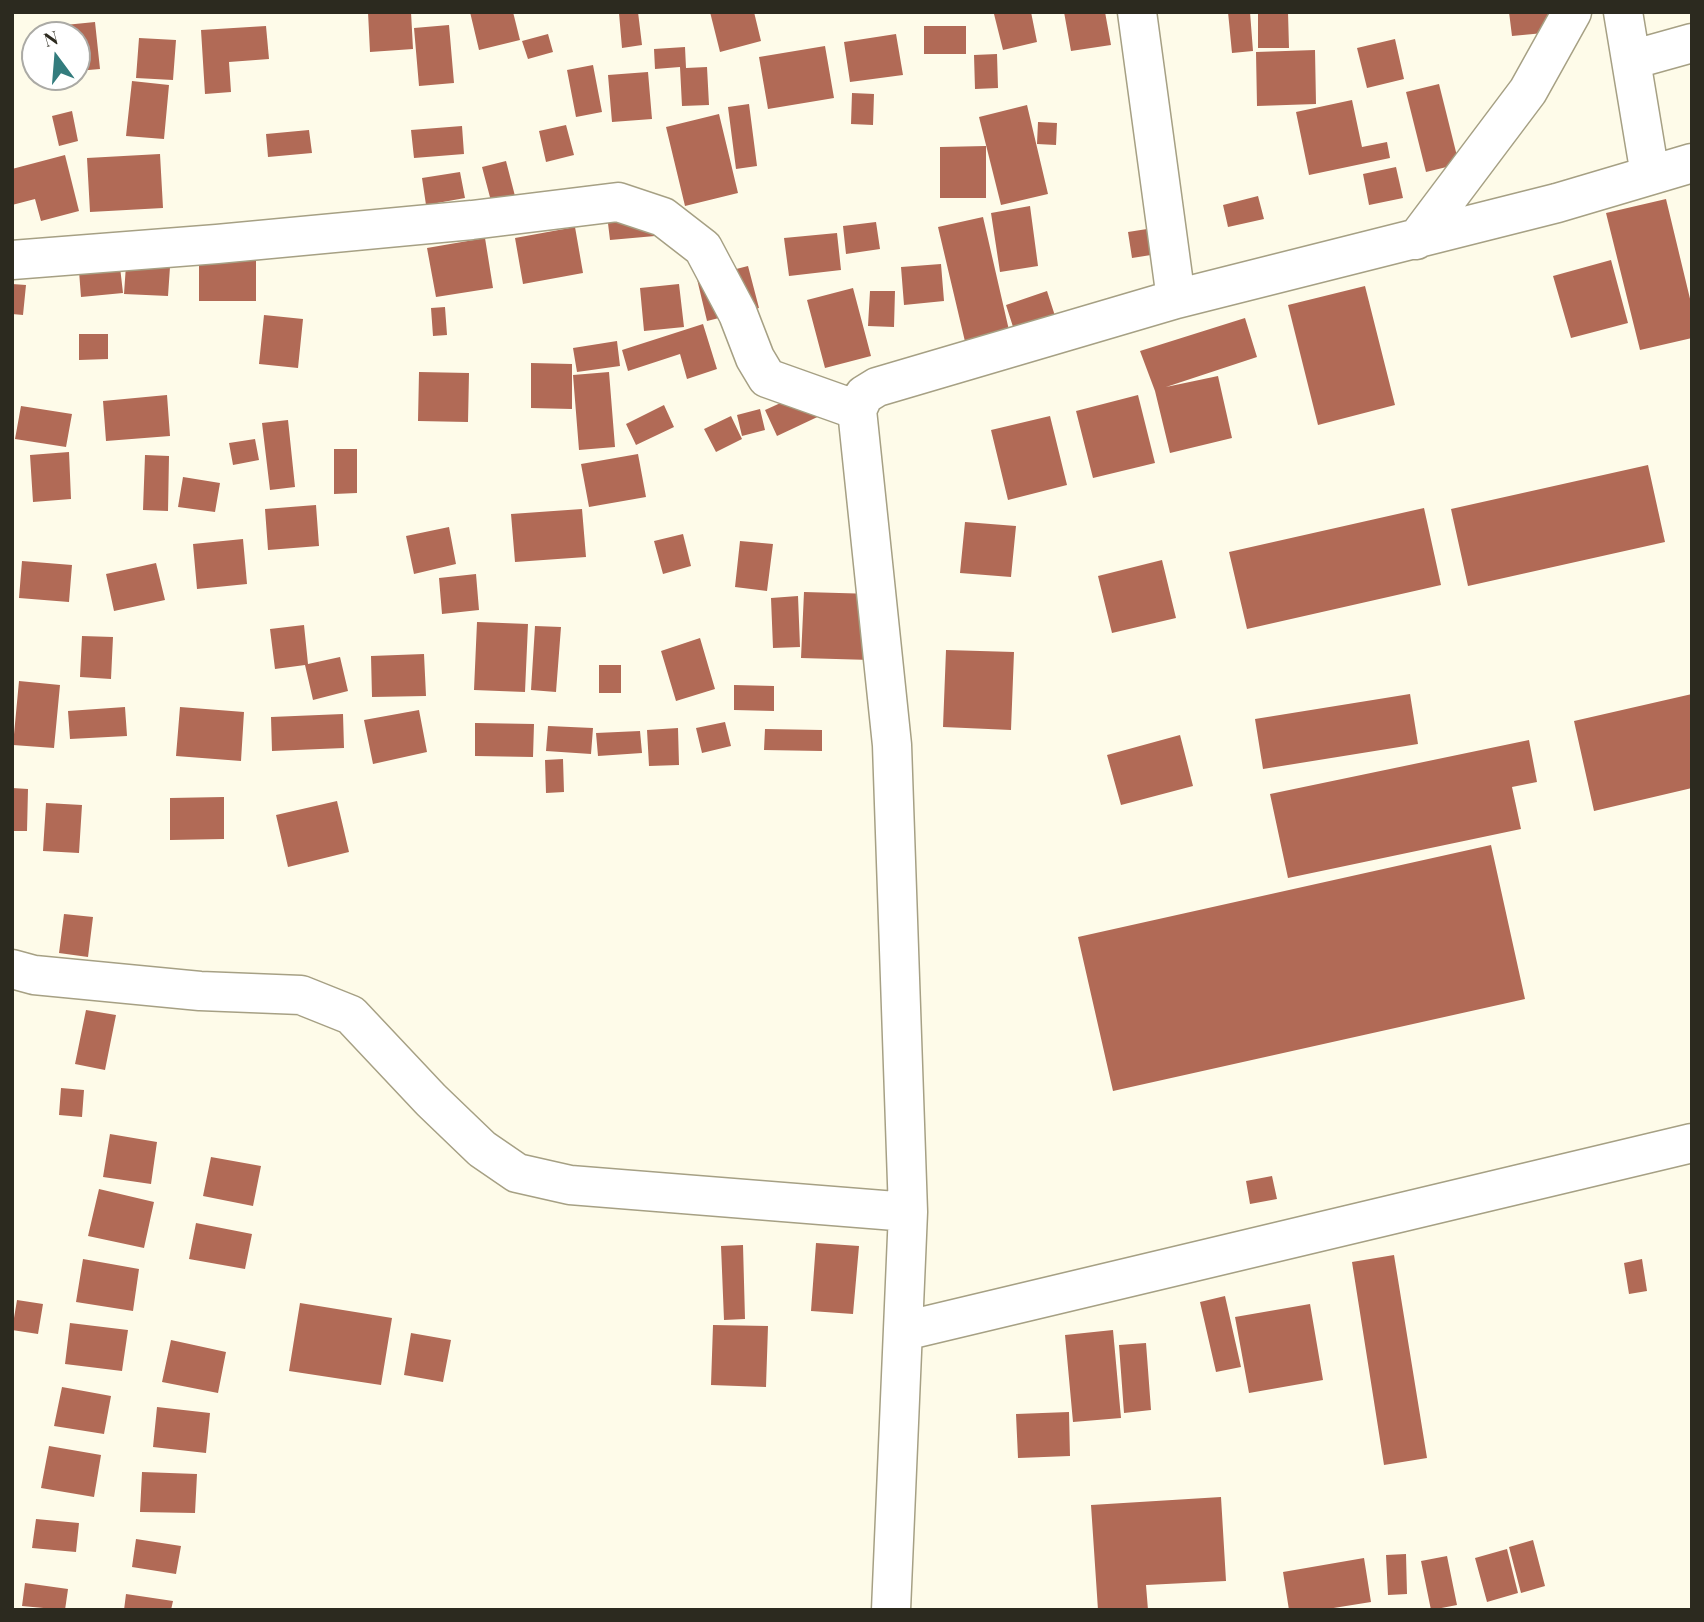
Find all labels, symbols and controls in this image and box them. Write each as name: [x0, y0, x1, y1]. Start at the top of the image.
north arrow: [21, 21, 91, 91]
text: N: [41, 23, 61, 52]

